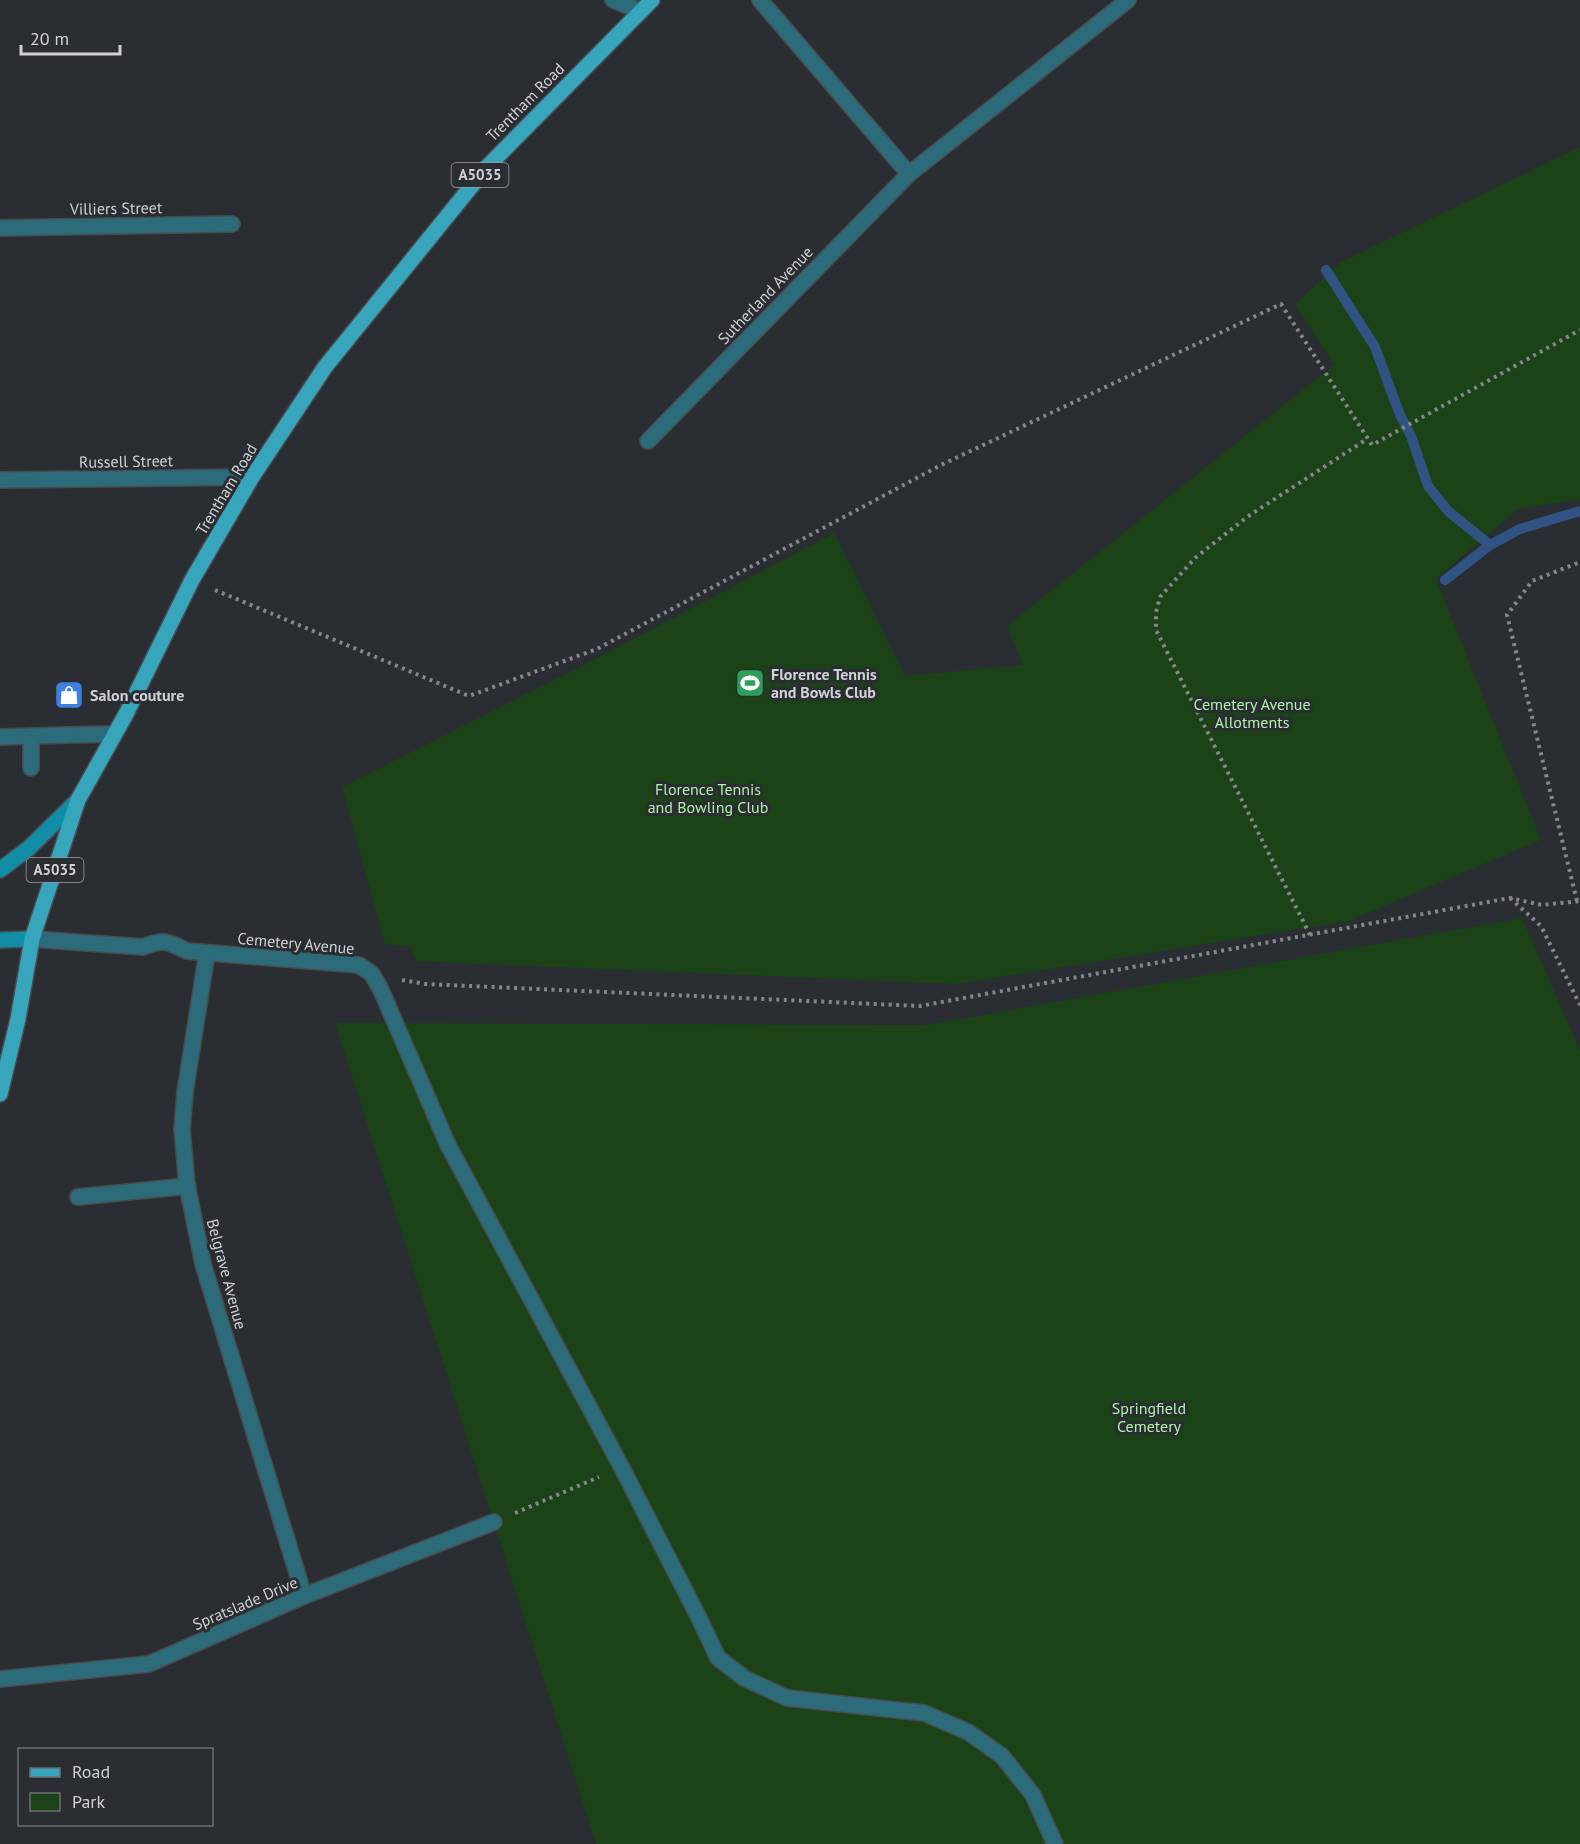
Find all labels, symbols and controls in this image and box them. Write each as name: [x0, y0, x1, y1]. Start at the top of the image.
scale bar: [21, 18, 120, 56]
text: 20 m: [30, 27, 69, 50]
street label: Trentham Road: [482, 59, 568, 145]
road number: A5035: [452, 163, 508, 187]
street label: Villiers Street: [69, 197, 163, 219]
street label: Sutherland Avenue: [713, 242, 817, 348]
street label: Trentham Road: [191, 440, 261, 538]
street label: Russell Street: [79, 450, 174, 472]
place label: Florence Tennis and Bowls Club: [771, 664, 877, 702]
sports icon: Florence Tennis and Bowls Club: [734, 667, 766, 699]
shop icon: Salon couture: [53, 679, 85, 711]
place label: Salon couture: [90, 685, 184, 705]
park label: Cemetery Avenue Allotments: [1193, 694, 1311, 732]
park label: Florence Tennis and Bowling Club: [648, 779, 768, 817]
road number: A5035: [26, 858, 84, 882]
street label: Cemetery Avenue: [237, 928, 355, 958]
street label: Belgrave Avenue: [203, 1217, 251, 1331]
park label: Springfield Cemetery: [1112, 1398, 1186, 1436]
street label: Spratslade Drive: [189, 1572, 301, 1634]
legend: [18, 1748, 213, 1826]
text: Road: [72, 1760, 110, 1783]
text: Park: [72, 1790, 105, 1813]

